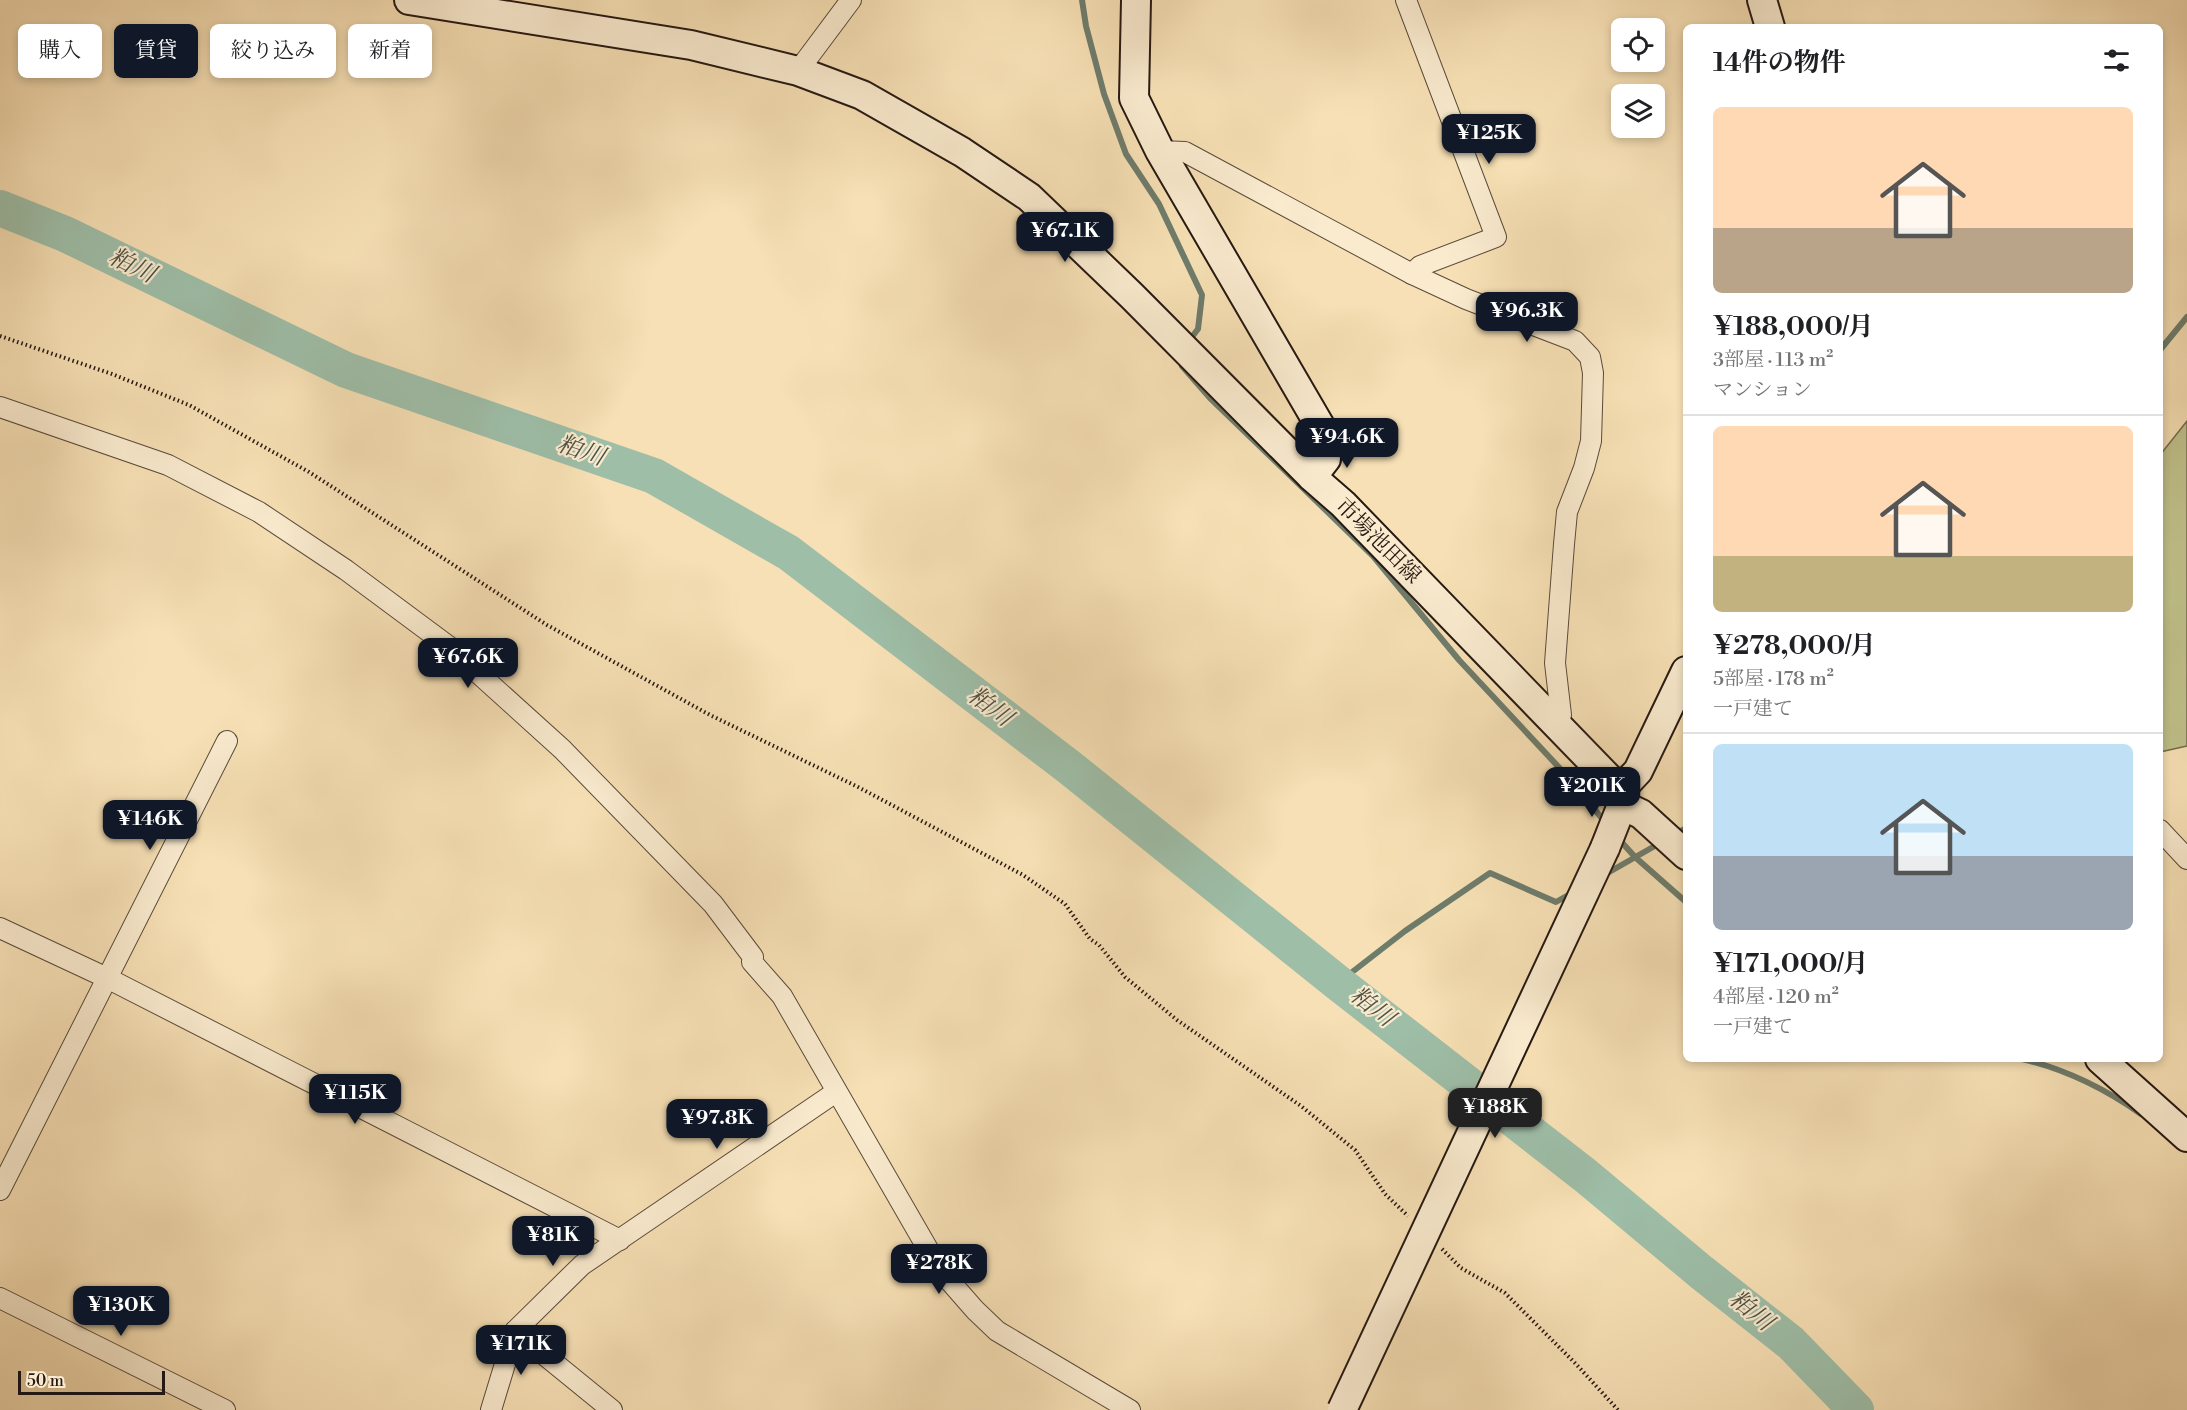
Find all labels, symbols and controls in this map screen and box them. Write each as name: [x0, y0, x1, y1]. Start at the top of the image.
map controls: [1611, 18, 1665, 138]
button: locate: [1611, 18, 1665, 72]
chip: 購入: [18, 24, 102, 78]
chip: 賃貸: [114, 24, 198, 78]
chip: 絞り込み: [210, 24, 336, 78]
chip: 新着: [348, 24, 432, 78]
icon: filters: [2100, 44, 2133, 77]
text: 14件の物件: [1713, 47, 1846, 79]
button: layers: [1611, 84, 1665, 138]
pin: ¥125K: [1447, 114, 1531, 165]
text: ¥125K: [1456, 121, 1522, 146]
icon: home: [1869, 146, 1977, 254]
pin: ¥67.1K: [1016, 212, 1114, 263]
text: ¥67.1K: [1030, 219, 1100, 244]
water label: 粕川: [104, 242, 163, 291]
pin: ¥96.3K: [1478, 292, 1576, 343]
text: ¥96.3K: [1490, 299, 1564, 324]
text: ¥188,000/月: [1713, 311, 1874, 343]
text: 3部屋 · 113 m²: [1713, 348, 1833, 373]
text: マンション: [1713, 378, 1812, 403]
pin: ¥94.6K: [1298, 418, 1396, 469]
text: ¥94.6K: [1309, 425, 1385, 450]
water label: 粕川: [553, 429, 611, 474]
icon: home: [1869, 465, 1977, 573]
street label: 市場池田線: [1330, 493, 1426, 589]
text: ¥278,000/月: [1713, 630, 1876, 662]
pin: ¥67.6K: [419, 638, 517, 689]
text: ¥67.6K: [432, 645, 504, 670]
text: 5部屋 · 178 m²: [1713, 667, 1834, 692]
water label: 粕川: [962, 681, 1021, 735]
text: 一戸建て: [1713, 697, 1793, 722]
pin: ¥201K: [1550, 767, 1634, 818]
text: ¥201K: [1558, 774, 1626, 799]
icon: home: [1869, 783, 1977, 891]
pin: ¥146K: [108, 800, 192, 851]
text: ¥146K: [117, 807, 183, 832]
text: ¥171,000/月: [1713, 948, 1868, 980]
water label: 粕川: [1344, 980, 1403, 1035]
text: 4部屋 · 120 m²: [1713, 985, 1839, 1010]
text: 一戸建て: [1713, 1015, 1793, 1040]
pin: ¥115K: [313, 1074, 397, 1125]
text: ¥115K: [323, 1081, 387, 1106]
pin: ¥188K: [1453, 1088, 1537, 1139]
text: ¥188K: [1462, 1095, 1528, 1120]
pin: ¥97.8K: [668, 1099, 766, 1150]
text: ¥97.8K: [680, 1106, 754, 1131]
pin: ¥81K: [517, 1216, 589, 1267]
text: ¥81K: [526, 1223, 580, 1248]
pin: ¥278K: [897, 1244, 981, 1295]
text: ¥278K: [905, 1251, 973, 1276]
water label: 粕川: [1723, 1284, 1781, 1340]
pin: ¥130K: [79, 1286, 163, 1337]
text: ¥130K: [87, 1293, 155, 1318]
pin: ¥171K: [479, 1325, 563, 1376]
text: ¥171K: [490, 1332, 552, 1357]
scale bar: [18, 1368, 165, 1396]
text: 50 m: [27, 1371, 64, 1391]

